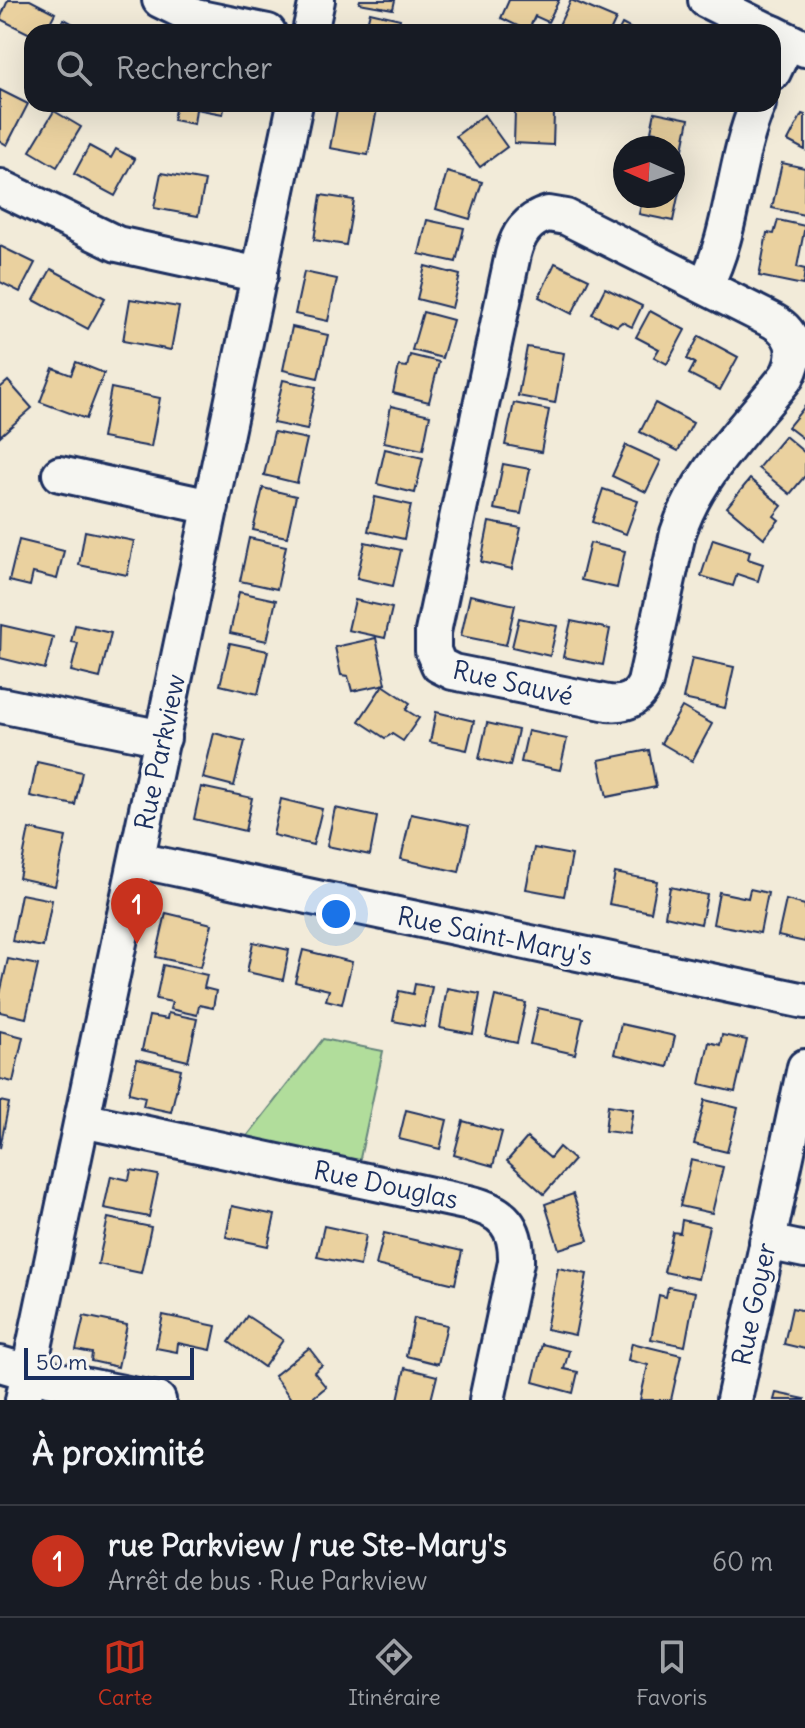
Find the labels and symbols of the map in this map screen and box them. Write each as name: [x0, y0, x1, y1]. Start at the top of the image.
north arrow: [613, 136, 685, 208]
street label: Rue Sauvé: [450, 653, 577, 712]
street label: Rue Parkview: [127, 671, 192, 833]
pin: 1: [111, 878, 163, 944]
your location: [316, 894, 356, 934]
street label: Rue Saint-Mary's: [394, 899, 596, 972]
street label: Rue Douglas: [311, 1153, 461, 1216]
street label: Rue Goyer: [724, 1239, 783, 1368]
scale bar: [24, 1344, 194, 1380]

